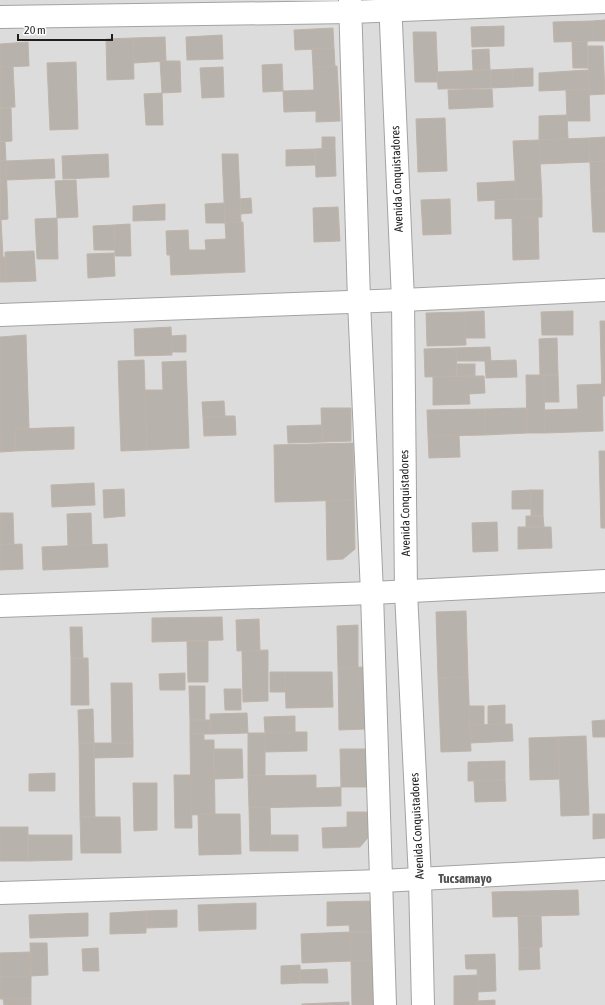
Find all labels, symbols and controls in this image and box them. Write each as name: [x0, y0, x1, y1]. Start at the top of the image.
scale bar: [18, 16, 112, 42]
text: 20 m: [24, 23, 46, 37]
street label: Avenida Conquistadores: [388, 125, 406, 233]
street label: Avenida Conquistadores: [397, 450, 413, 556]
street label: Avenida Conquistadores: [407, 772, 427, 880]
district label: Tucsamayo: [438, 871, 492, 886]

